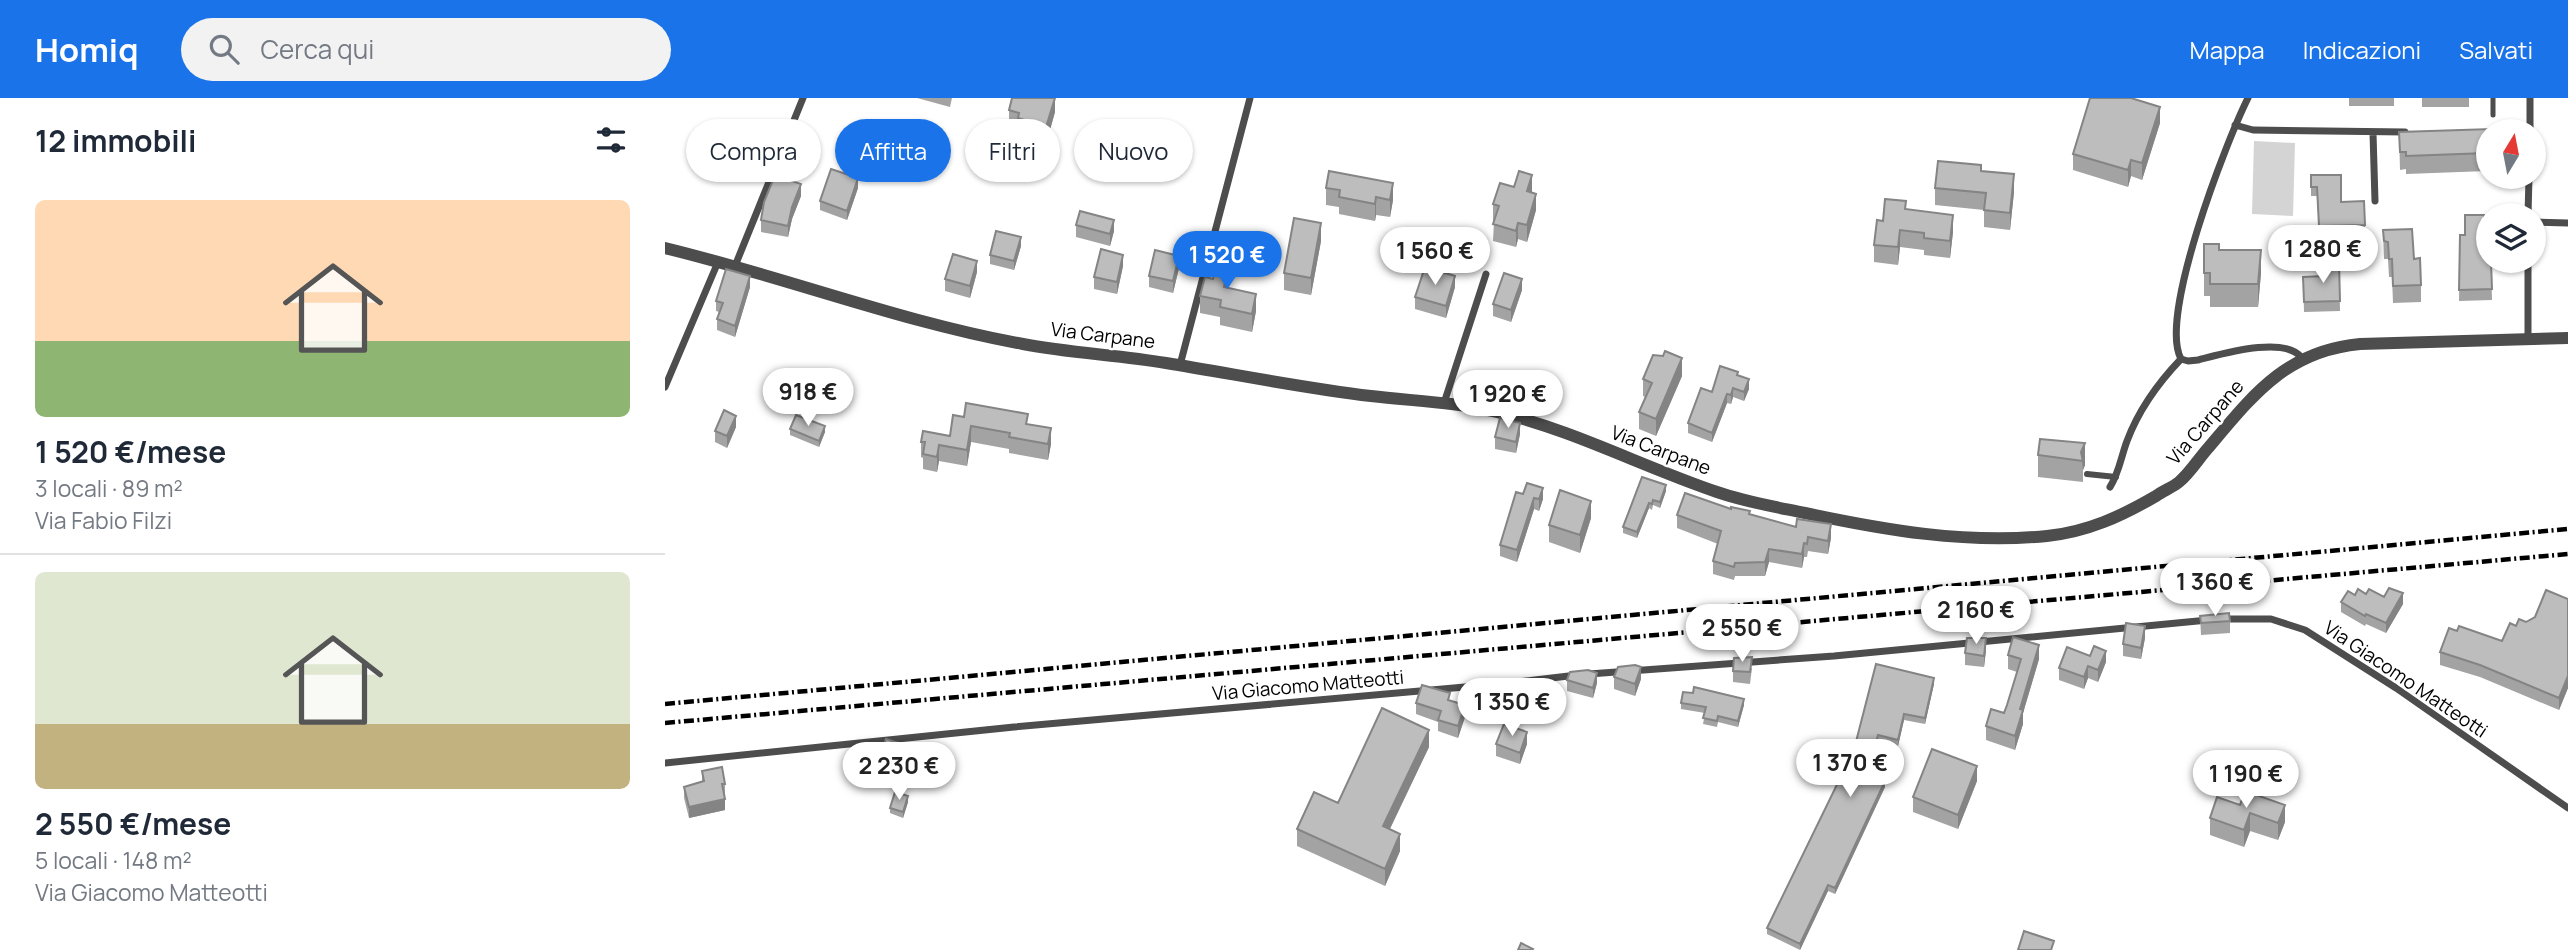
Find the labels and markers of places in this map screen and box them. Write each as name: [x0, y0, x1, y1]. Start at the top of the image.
pin: 1 280 €: [2258, 226, 2388, 285]
pin: 1 560 €: [1370, 228, 1500, 287]
pin: 1 520 €: [1162, 232, 1292, 291]
pin: 918 €: [759, 368, 857, 428]
pin: 1 920 €: [1443, 370, 1573, 430]
pin: 1 360 €: [2150, 559, 2280, 618]
pin: 2 160 €: [1911, 587, 2041, 646]
pin: 2 550 €: [1677, 604, 1807, 664]
pin: 1 350 €: [1447, 678, 1577, 738]
pin: 1 370 €: [1785, 740, 1915, 799]
pin: 2 230 €: [834, 742, 964, 802]
pin: 1 190 €: [2181, 750, 2311, 810]

